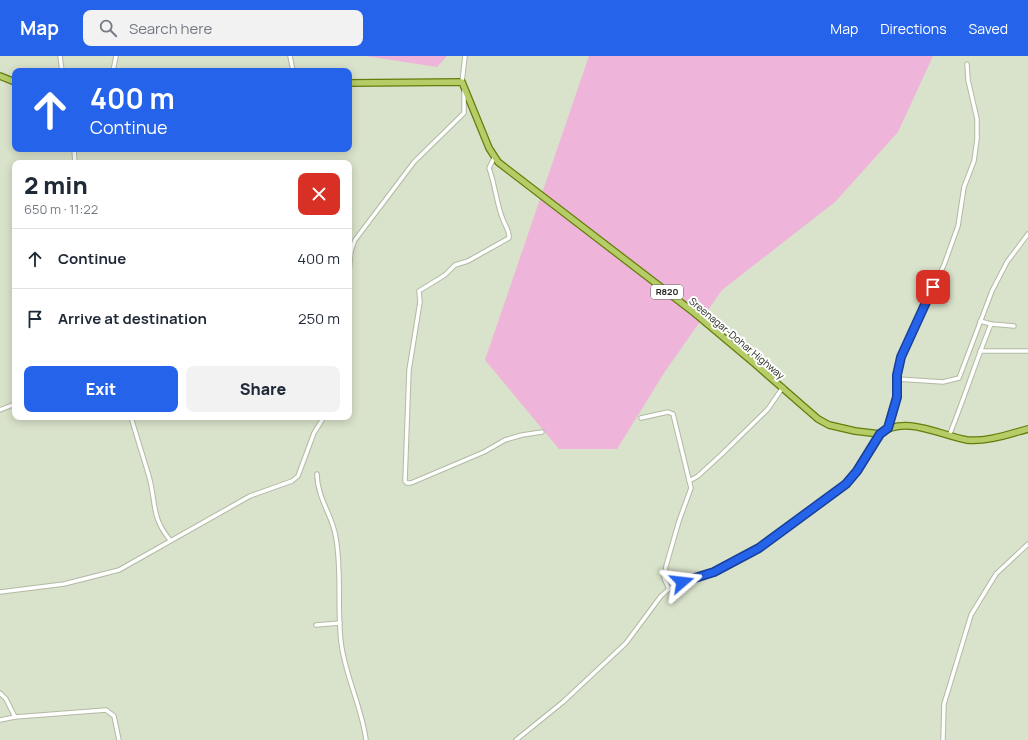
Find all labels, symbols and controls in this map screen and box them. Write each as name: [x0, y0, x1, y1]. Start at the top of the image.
search box: [83, 10, 363, 46]
text: Map: [20, 15, 59, 41]
icon: search: [97, 17, 119, 39]
text: Search here: [129, 18, 212, 39]
text: Map: [830, 19, 858, 38]
text: Directions: [880, 19, 947, 38]
text: Saved: [969, 19, 1008, 38]
text: 400 m: [90, 79, 175, 117]
icon: ahead: [24, 84, 76, 136]
text: Continue: [90, 115, 168, 139]
text: 2 min: [24, 168, 88, 201]
button: close: [298, 173, 340, 215]
text: 650 m · 11:22: [24, 200, 98, 218]
icon: ahead: [24, 248, 46, 270]
text: Continue: [58, 248, 126, 269]
text: 400 m: [297, 248, 340, 269]
pin: [916, 270, 950, 304]
icon: arrive: [922, 276, 944, 298]
road number: R820: [651, 285, 683, 299]
street label: Sreenagar-Dohar Highway: [686, 294, 788, 383]
icon: arrive: [24, 308, 46, 330]
text: Arrive at destination: [58, 308, 207, 329]
text: 250 m: [298, 308, 340, 329]
button: Exit: [24, 366, 178, 412]
button: Share: [186, 366, 340, 412]
position arrow: [661, 561, 703, 603]

